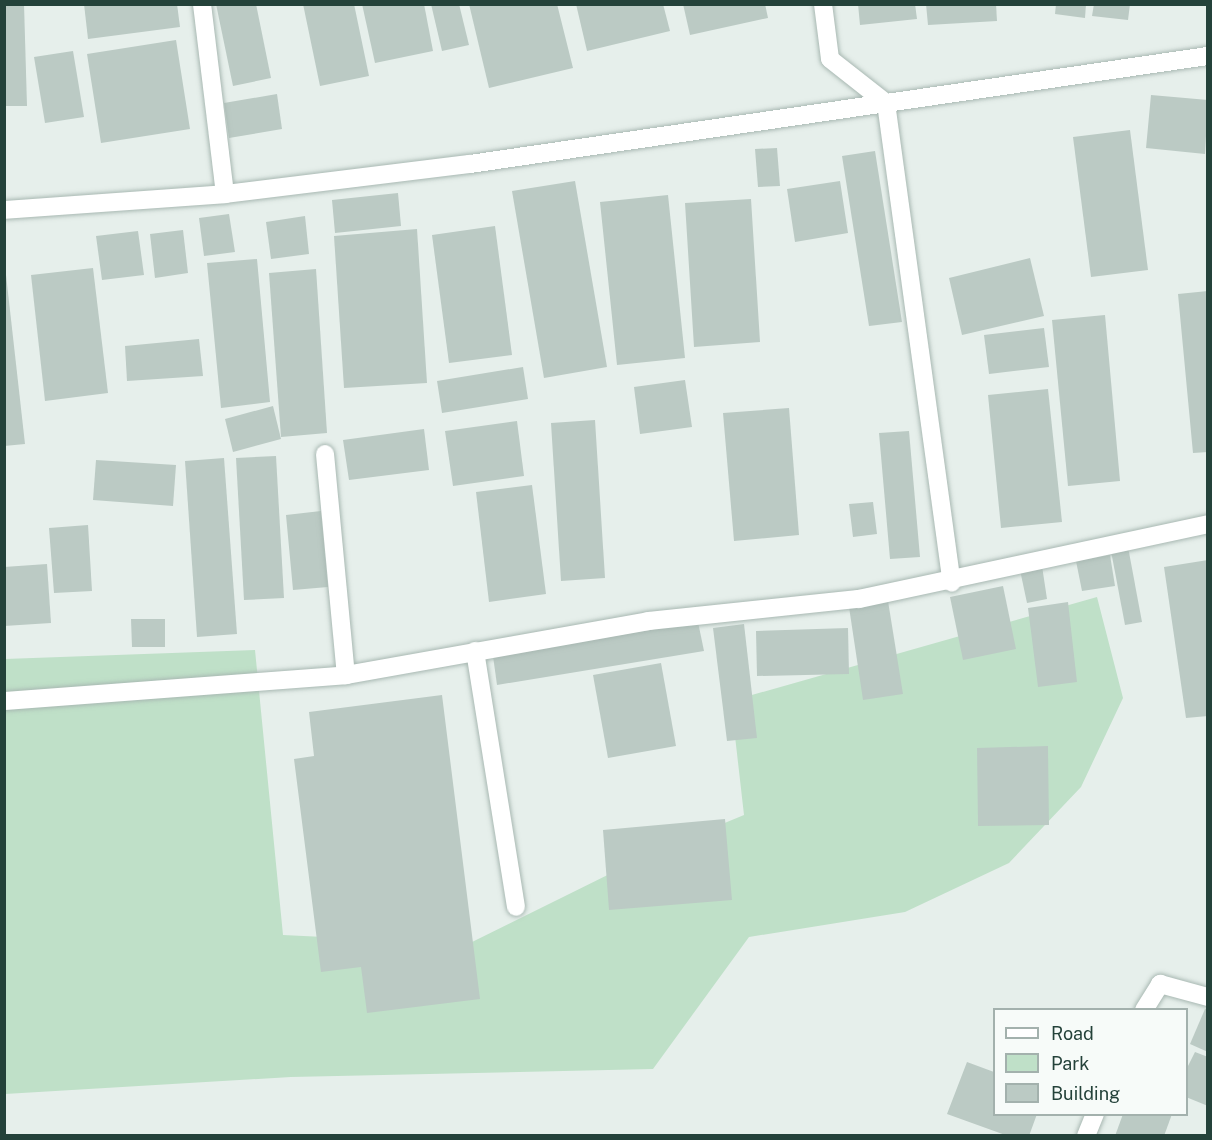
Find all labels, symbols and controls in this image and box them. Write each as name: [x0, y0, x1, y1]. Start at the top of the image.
legend: [993, 1008, 1188, 1116]
text: Road: [1051, 1023, 1094, 1044]
text: Park: [1051, 1053, 1089, 1074]
text: Building: [1051, 1083, 1120, 1104]

